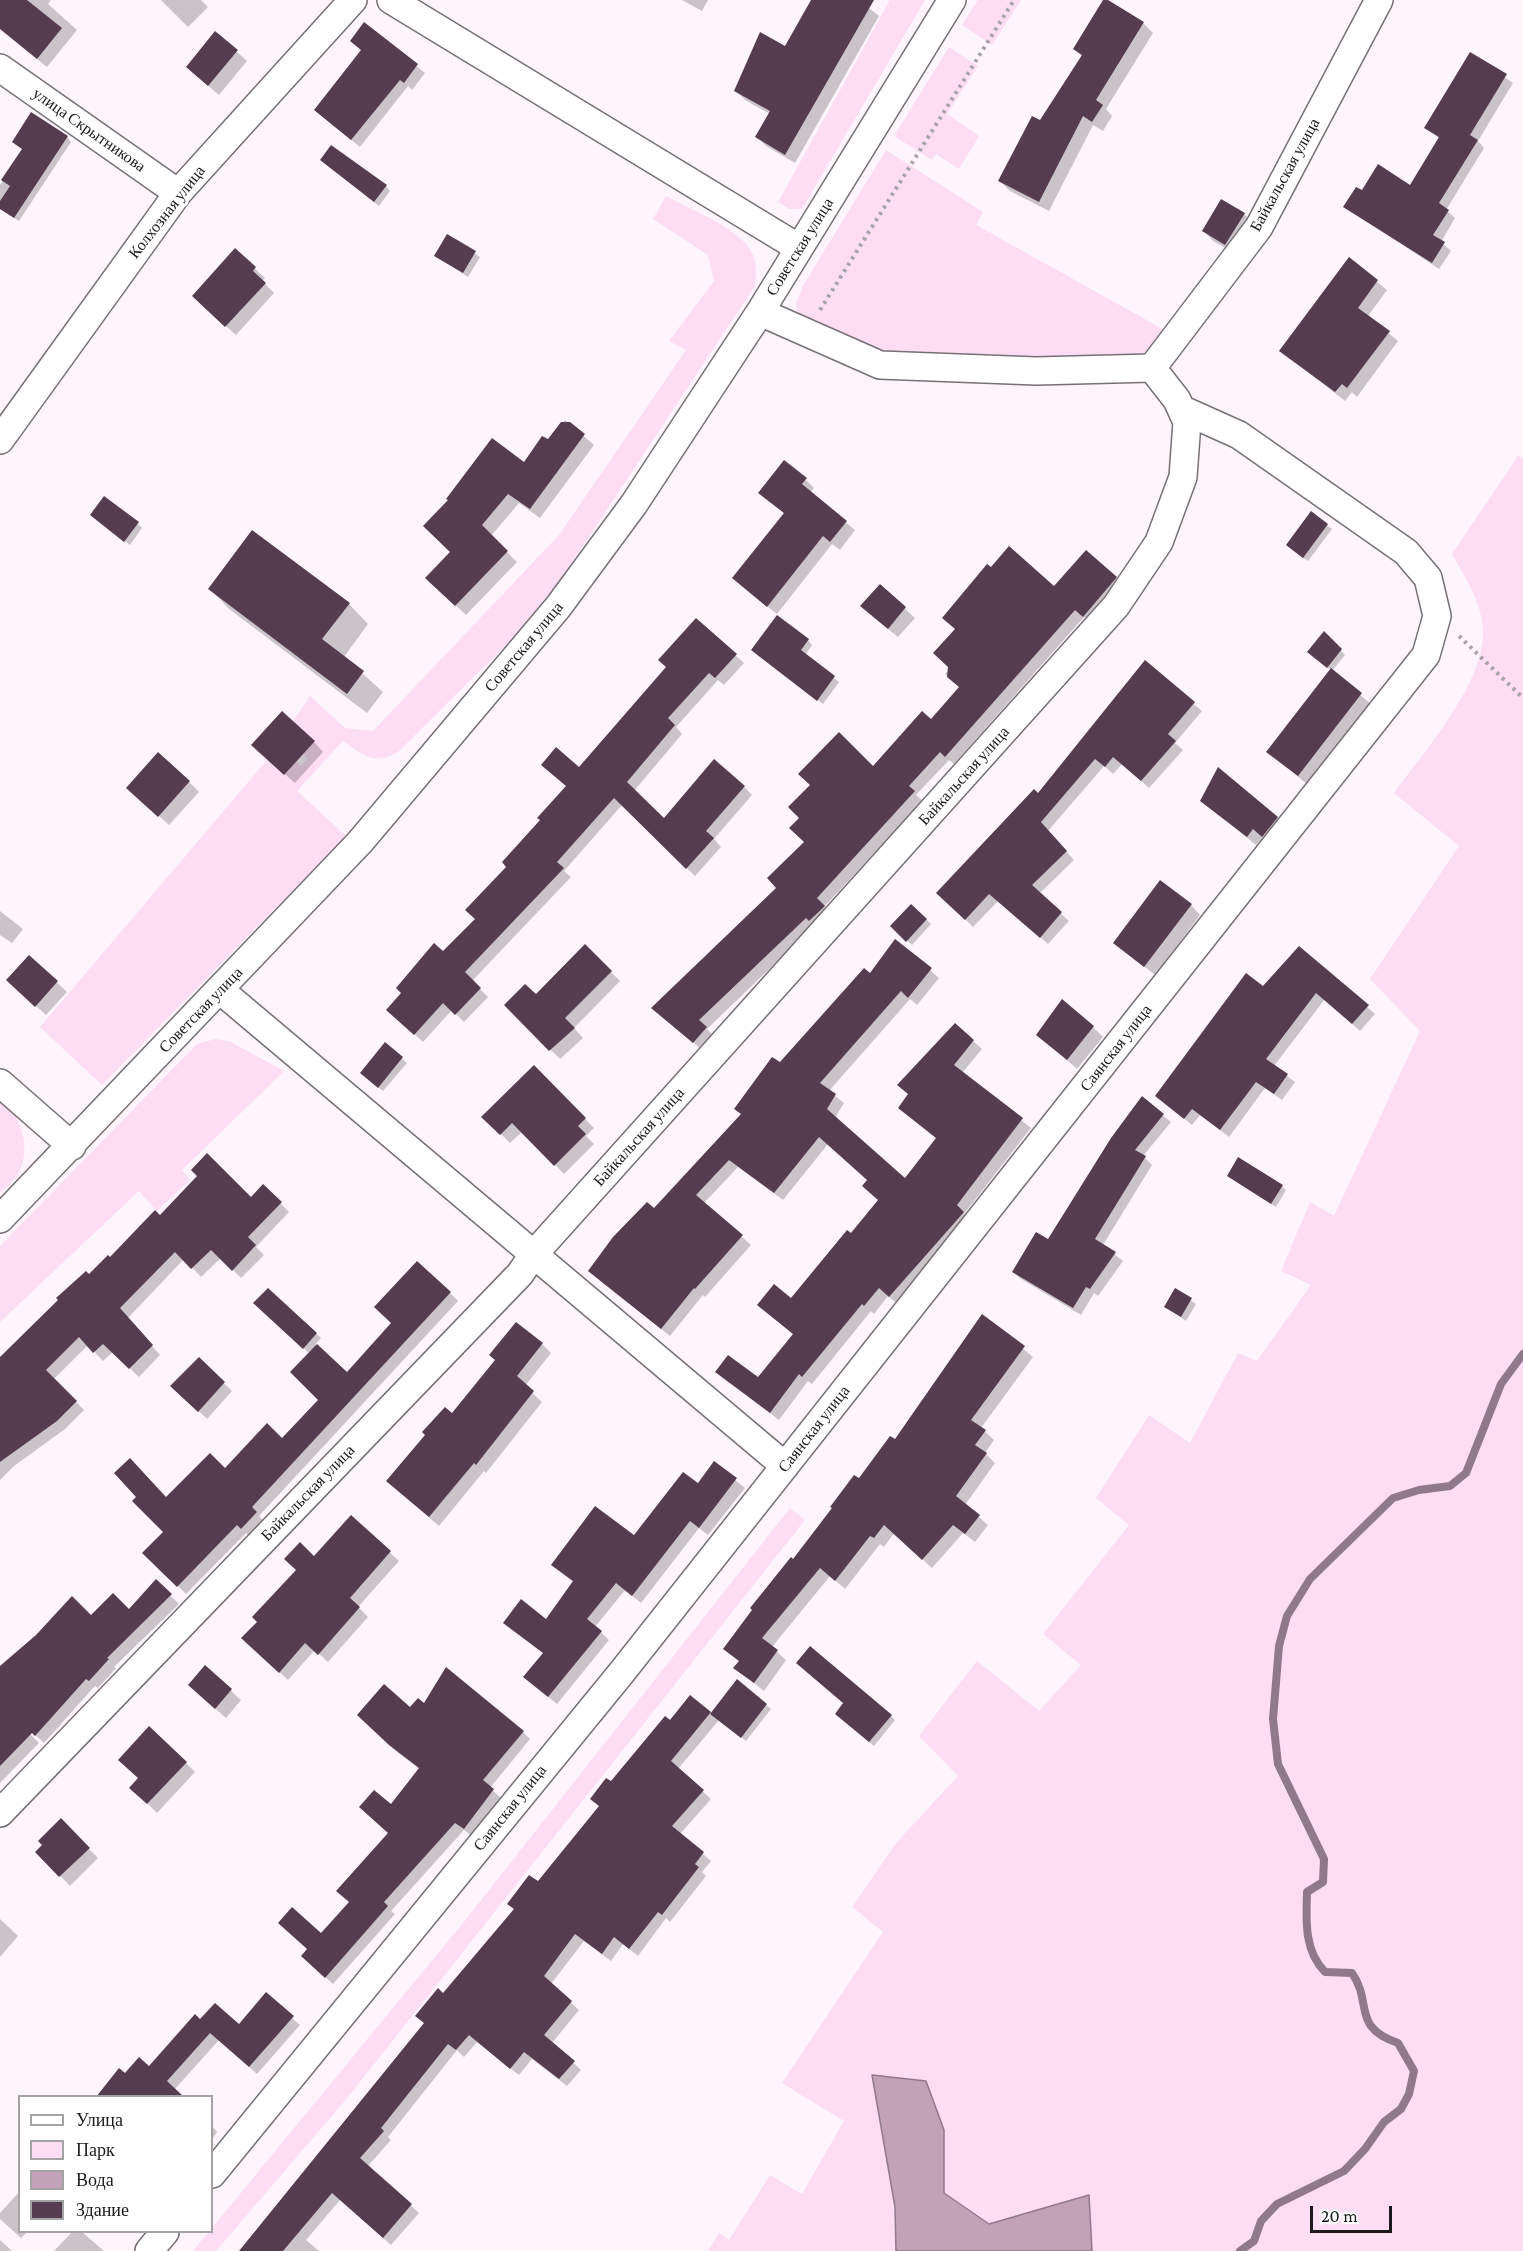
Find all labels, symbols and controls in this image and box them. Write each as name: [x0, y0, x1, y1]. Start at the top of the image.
street label: улица Скрытникова: [29, 84, 149, 176]
street label: Байкальская улица: [1246, 115, 1324, 235]
street label: Колхозная улица: [125, 162, 209, 262]
street label: Советская улица: [762, 194, 838, 300]
street label: Советская улица: [481, 598, 567, 696]
street label: Байкальская улица: [915, 723, 1013, 829]
street label: Советская улица: [155, 963, 247, 1057]
street label: Саянская улица: [1076, 1001, 1156, 1095]
street label: Байкальская улица: [590, 1084, 688, 1190]
street label: Саянская улица: [774, 1382, 854, 1476]
street label: Байкальская улица: [257, 1441, 359, 1545]
street label: Саянская улица: [469, 1761, 551, 1855]
legend: [18, 2095, 213, 2233]
text: Улица: [76, 2110, 123, 2130]
text: Парк: [76, 2140, 115, 2160]
text: Вода: [76, 2170, 114, 2190]
scale bar: [1313, 2194, 1396, 2232]
text: Здание: [76, 2200, 129, 2220]
text: 20 m: [1321, 2206, 1358, 2226]

